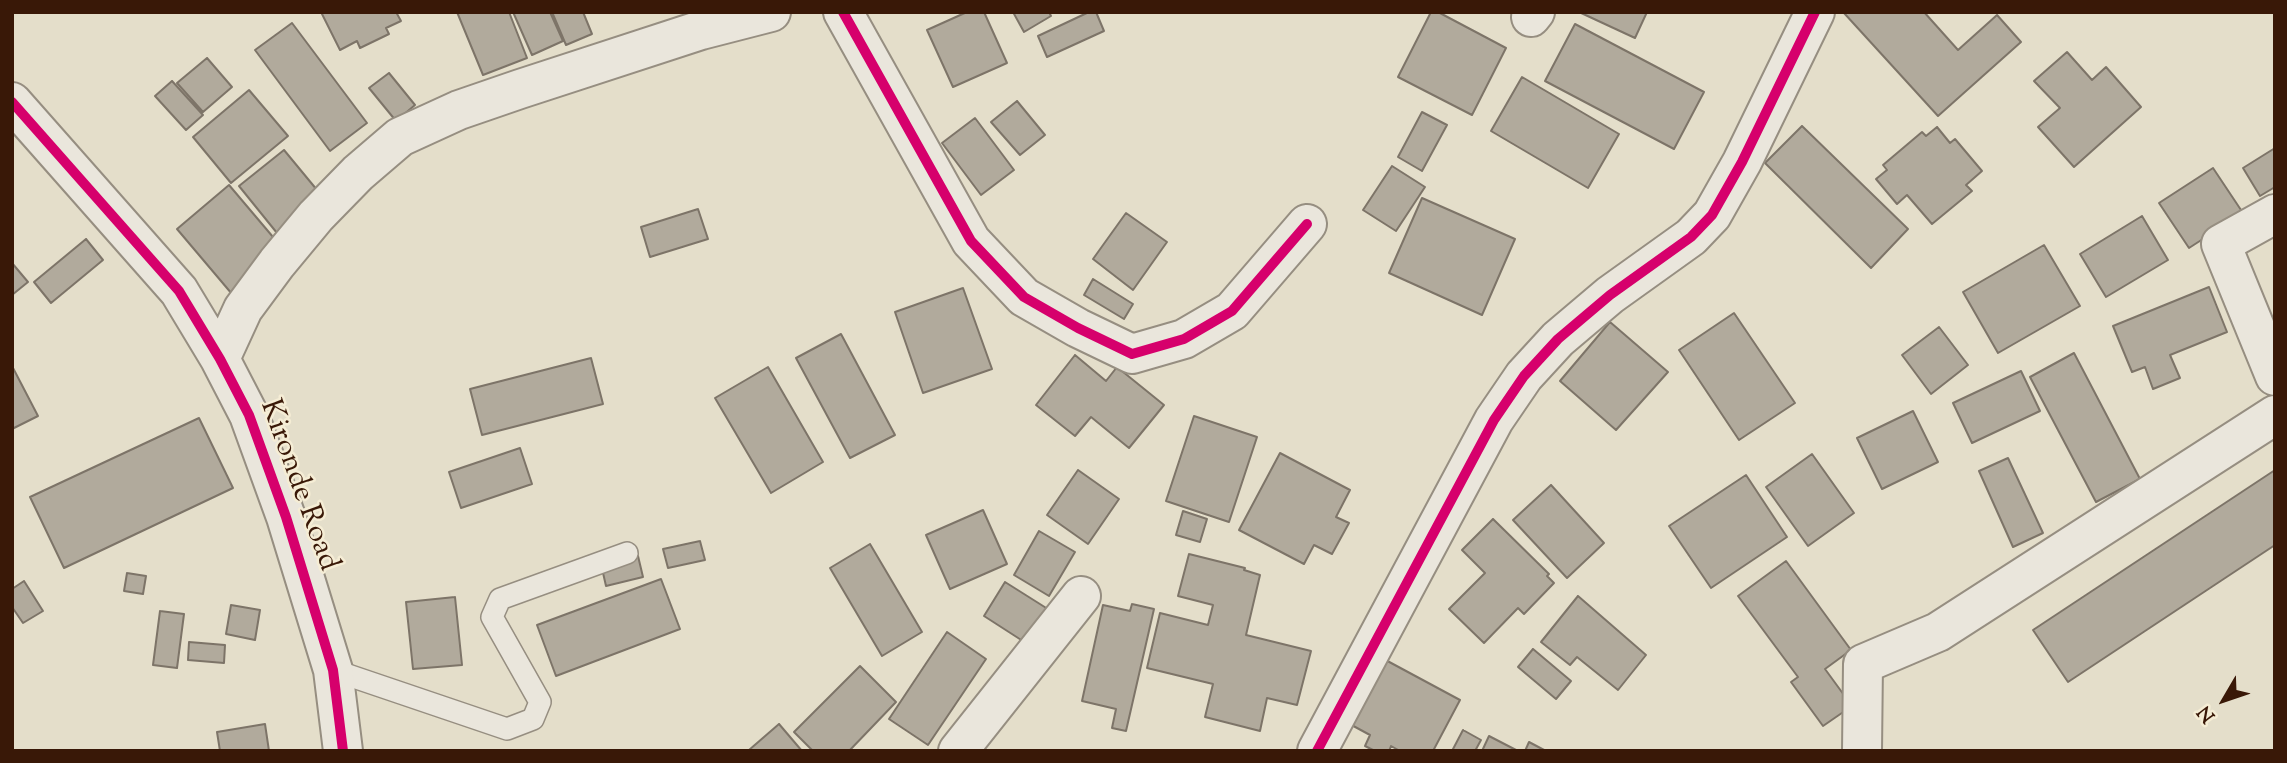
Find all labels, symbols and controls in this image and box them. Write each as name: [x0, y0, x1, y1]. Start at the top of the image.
street label: Kironde Road: [249, 395, 345, 577]
north arrow: [2189, 665, 2259, 735]
text: N: [2192, 699, 2223, 728]

